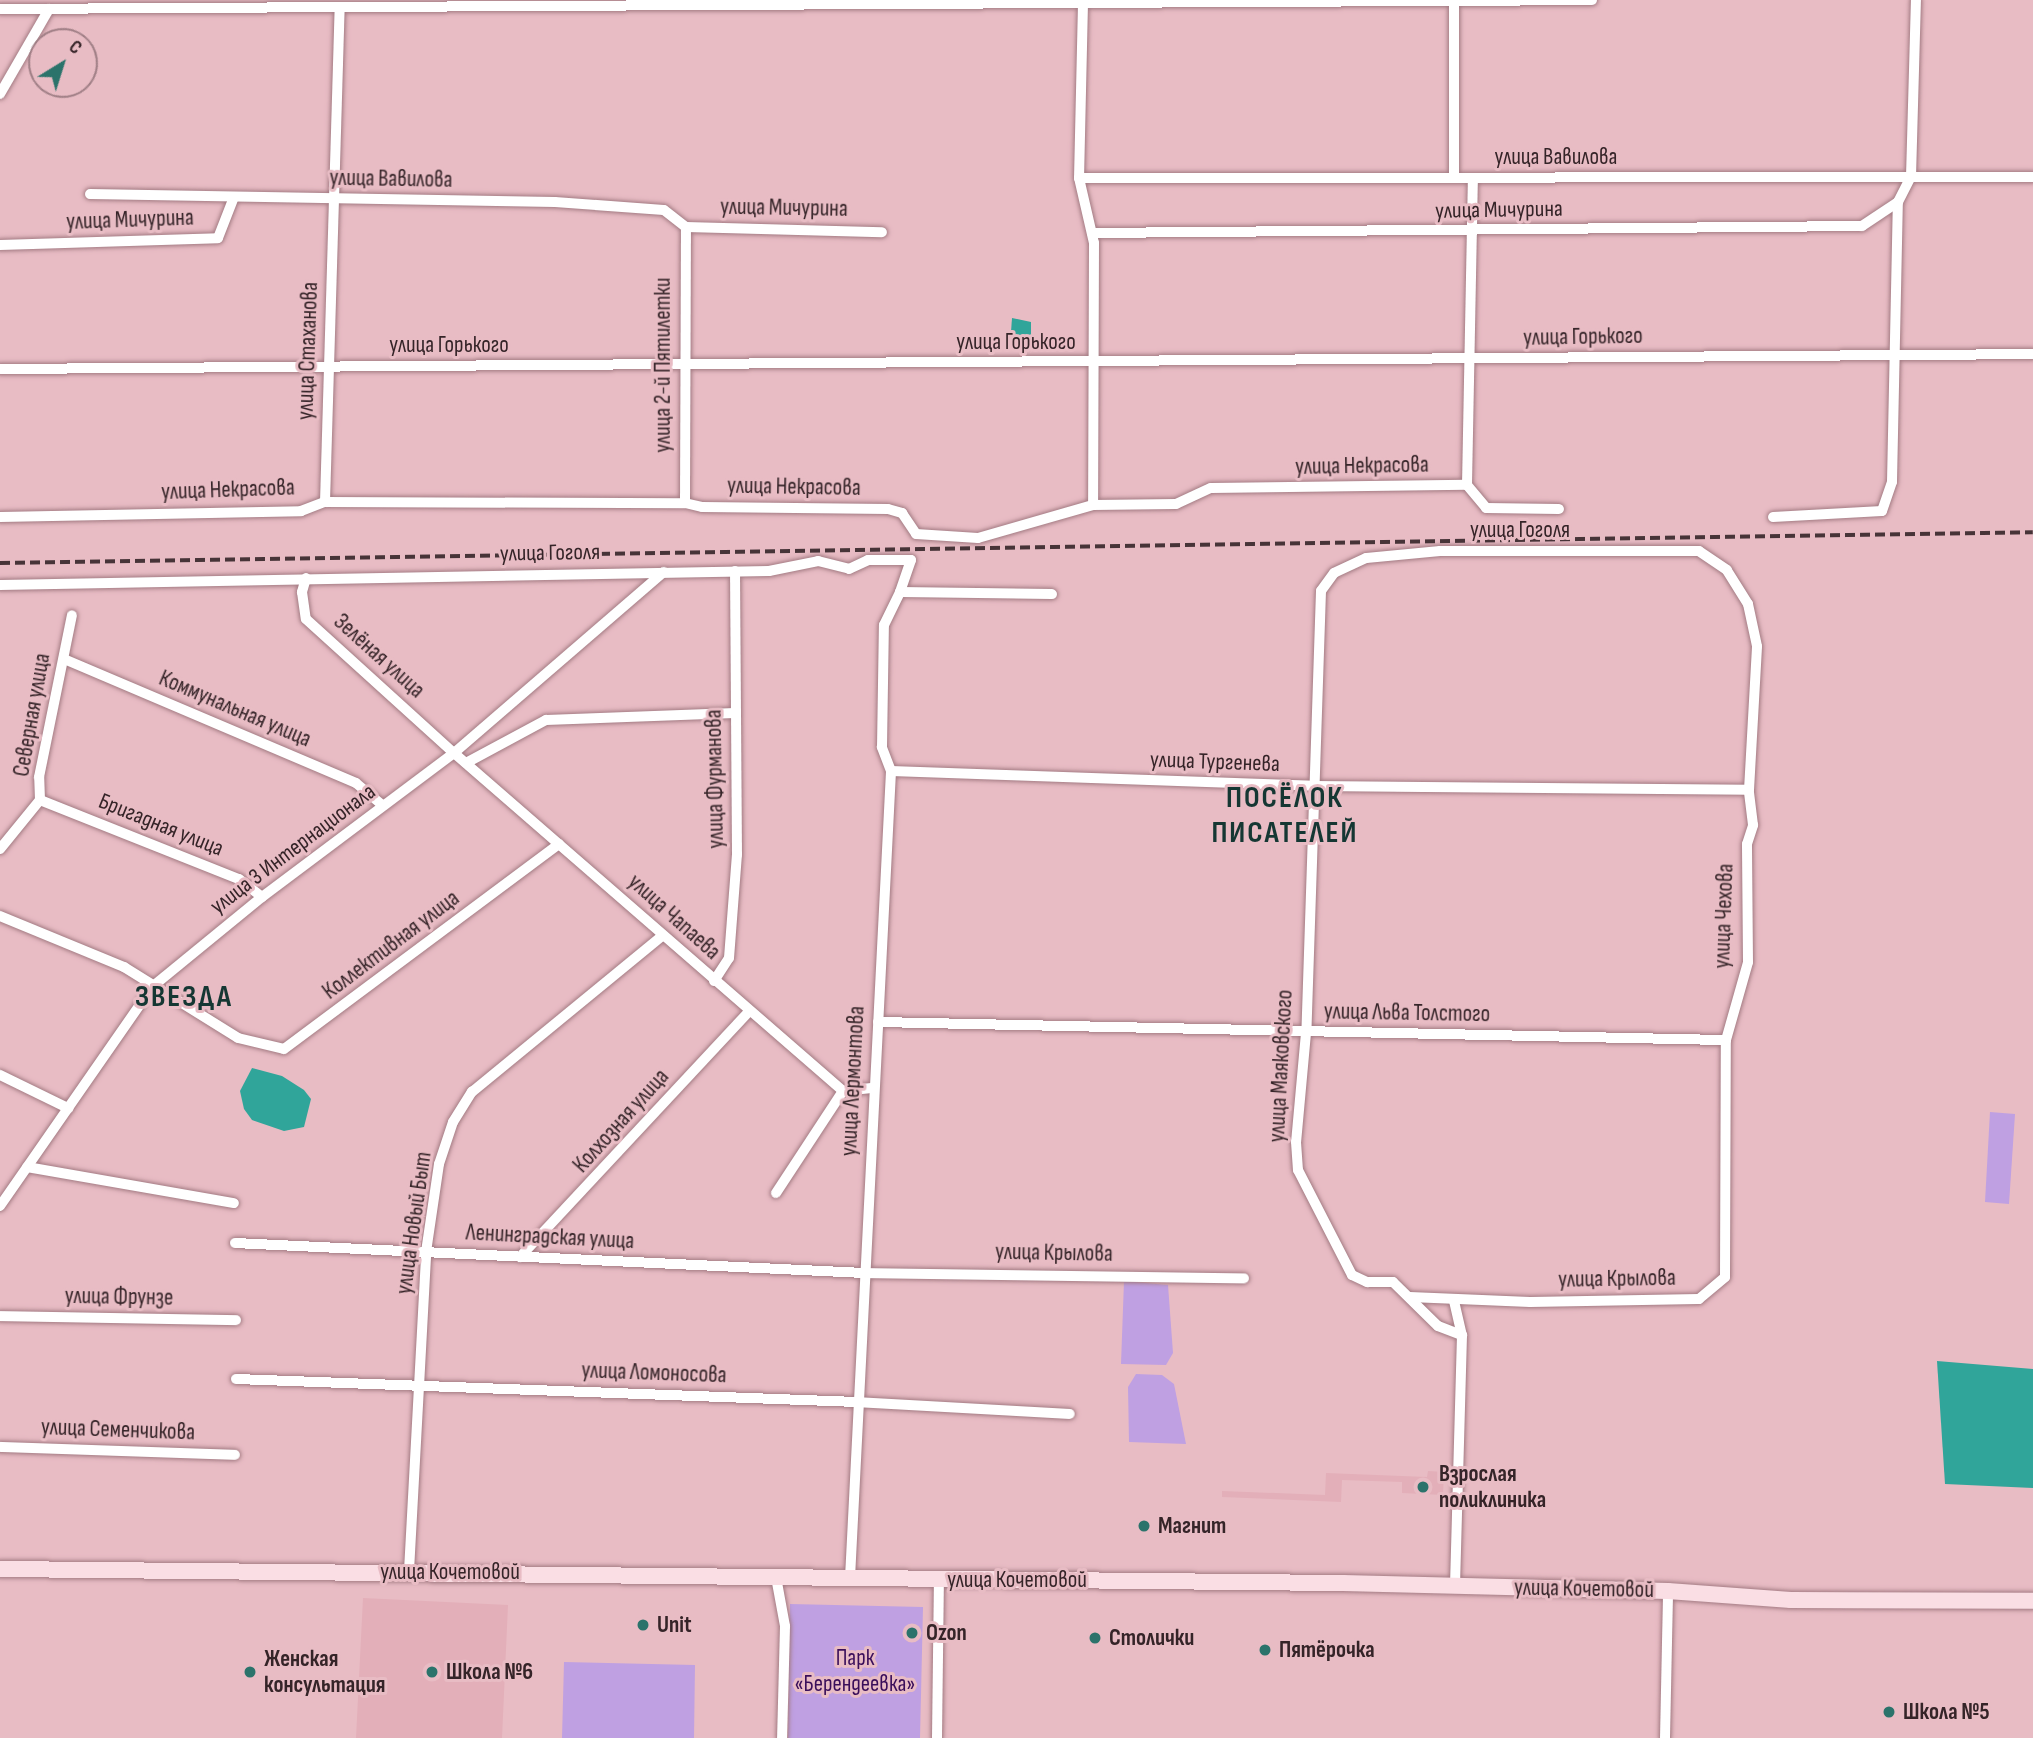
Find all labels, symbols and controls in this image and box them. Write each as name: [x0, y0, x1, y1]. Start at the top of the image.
north arrow: [28, 28, 98, 98]
text: С: [64, 36, 86, 60]
street label: улица Вавилова: [1495, 143, 1617, 171]
street label: улица Вавилова: [329, 164, 453, 194]
street label: улица Мичурина: [720, 193, 848, 223]
street label: улица Мичурина: [1435, 195, 1563, 225]
street label: улица Мичурина: [66, 204, 194, 236]
street label: улица 2-й Пятилетки: [649, 277, 677, 453]
street label: улица Стаханова: [292, 282, 324, 420]
street label: улица Горького: [1523, 322, 1643, 352]
street label: улица Горького: [956, 328, 1076, 356]
street label: улица Горького: [389, 331, 509, 359]
street label: улица Некрасова: [1295, 451, 1429, 481]
street label: улица Некрасова: [727, 472, 861, 502]
street label: улица Некрасова: [161, 474, 295, 506]
street label: улица Гоголя: [1470, 516, 1570, 544]
street label: улица Гоголя: [500, 538, 600, 568]
street label: Зелёная улица: [328, 608, 430, 704]
street label: Северная улица: [8, 651, 56, 779]
street label: Коммунальная улица: [155, 665, 315, 753]
street label: улица Фурманова: [700, 709, 730, 849]
street label: улица Тургенева: [1150, 746, 1280, 778]
street label: улица 3 Интернационала: [205, 778, 381, 920]
district label: ПОСЁЛОК ПИСАТЕЛЕЙ: [1213, 780, 1357, 850]
street label: Бригадная улица: [95, 787, 227, 863]
street label: улица Чехова: [1708, 863, 1740, 969]
street label: улица Чапаева: [622, 868, 726, 966]
street label: Коллективная улица: [317, 885, 465, 1005]
district label: ЗВЕЗДА: [136, 979, 232, 1015]
street label: улица Маяковского: [1263, 989, 1299, 1143]
street label: улица Льва Толстого: [1324, 998, 1490, 1028]
street label: улица Лермонтова: [835, 1005, 871, 1157]
street label: Колхозная улица: [567, 1063, 675, 1179]
street label: улица Новый Быт: [390, 1150, 438, 1296]
street label: Ленинградская улица: [465, 1219, 635, 1255]
street label: улица Крылова: [995, 1238, 1113, 1268]
street label: улица Крылова: [1558, 1264, 1676, 1294]
street label: улица Фрунзе: [65, 1282, 173, 1312]
street label: улица Ломоносова: [581, 1357, 727, 1389]
street label: улица Семенчикова: [41, 1414, 195, 1446]
place label: Взрослая поликлиника: [1439, 1460, 1546, 1514]
marker: Взрослая поликлиника: [1413, 1477, 1433, 1497]
place label: Магнит: [1158, 1512, 1226, 1540]
marker: Магнит: [1136, 1518, 1152, 1534]
street label: улица Кочетовой: [380, 1558, 520, 1586]
street label: улица Кочетовой: [947, 1566, 1087, 1594]
street label: улица Кочетовой: [1514, 1574, 1654, 1604]
place label: Unit: [657, 1611, 691, 1639]
marker: Unit: [635, 1617, 651, 1633]
place label: Ozon: [926, 1619, 967, 1647]
place label: Столички: [1109, 1624, 1194, 1652]
marker: Ozon: [904, 1625, 920, 1641]
marker: Столички: [1087, 1630, 1103, 1646]
place label: Пятёрочка: [1279, 1636, 1375, 1664]
marker: Пятёрочка: [1257, 1642, 1273, 1658]
park label: Парк «Берендеевка»: [795, 1644, 915, 1698]
place label: Женская консультация: [264, 1645, 385, 1699]
place label: Школа №6: [446, 1658, 533, 1686]
marker: Женская консультация: [242, 1664, 258, 1680]
marker: Школа №6: [424, 1664, 440, 1680]
place label: Школа №5: [1903, 1698, 1989, 1726]
marker: Школа №5: [1881, 1704, 1897, 1720]

